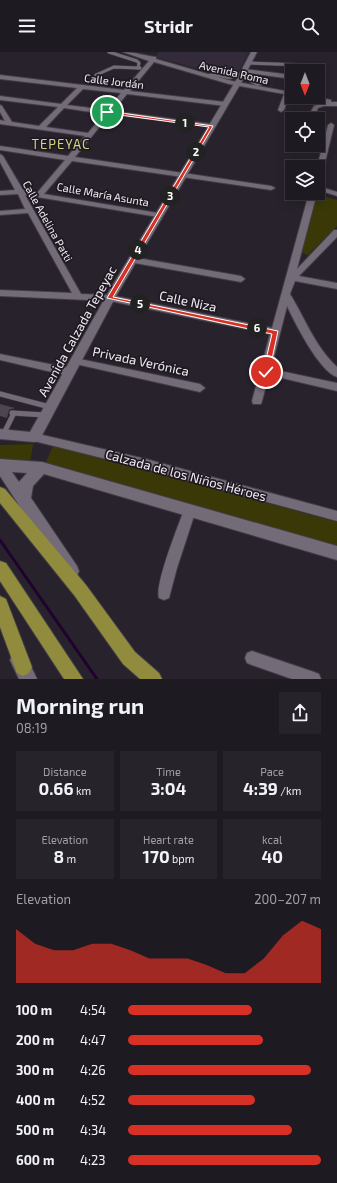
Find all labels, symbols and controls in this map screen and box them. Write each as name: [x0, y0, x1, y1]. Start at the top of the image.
icon: menu: [16, 15, 38, 37]
text: Stridr: [144, 15, 193, 37]
icon: search: [299, 15, 321, 37]
street label: Avenida Roma: [198, 58, 270, 86]
north arrow: [285, 64, 325, 104]
map controls: [285, 64, 325, 200]
street label: Calle Jordán: [83, 71, 145, 91]
pin: [90, 95, 124, 129]
icon: arrive: [96, 101, 118, 123]
button: locate: [285, 112, 325, 152]
pin: 1: [175, 113, 195, 133]
text: 1: [183, 116, 187, 129]
district label: TEPEYAC: [32, 136, 90, 152]
pin: 2: [186, 142, 206, 162]
text: 2: [193, 145, 199, 158]
button: layers: [285, 160, 325, 200]
street label: Calle Adelina Patti: [20, 178, 76, 264]
street label: Calle María Asunta: [56, 179, 150, 209]
pin: 3: [160, 186, 180, 206]
text: 3: [167, 189, 173, 202]
pin: 4: [128, 240, 148, 260]
text: 4: [134, 243, 142, 256]
street label: Avenida Calzada Tepeyac: [34, 263, 120, 399]
street label: Calle Niza: [158, 287, 218, 315]
pin: 5: [130, 294, 150, 314]
text: 5: [137, 297, 143, 310]
pin: 6: [247, 318, 267, 338]
text: 6: [254, 321, 260, 334]
street label: Privada Verónica: [91, 343, 191, 379]
pin: [249, 355, 283, 389]
icon: check: [255, 361, 277, 383]
street label: Calzada de los Niños Héroes: [104, 446, 268, 504]
text: Morning run: [16, 692, 144, 718]
button: share: [279, 692, 321, 734]
text: 08:19: [16, 720, 47, 736]
text: Distance: [43, 765, 87, 778]
text: Time: [156, 765, 181, 778]
text: Pace: [260, 765, 284, 778]
text: 0.66: [39, 778, 73, 798]
text: 3:04: [151, 778, 186, 798]
text: 4:39: [243, 778, 278, 798]
text: km: [73, 784, 91, 797]
text: /km: [278, 784, 301, 797]
text: Elevation: [41, 833, 88, 846]
text: Heart rate: [143, 833, 194, 846]
text: kcal: [262, 833, 282, 846]
text: 8: [53, 846, 64, 866]
text: 170: [143, 846, 170, 866]
text: 40: [261, 846, 283, 866]
text: m: [64, 852, 76, 865]
text: bpm: [170, 852, 194, 865]
text: Elevation: [16, 891, 71, 907]
text: 200–207 m: [254, 891, 321, 907]
text: 100 m: [16, 1002, 52, 1018]
text: 4:54: [80, 1002, 106, 1018]
text: 200 m: [16, 1032, 54, 1048]
text: 4:47: [80, 1032, 106, 1048]
text: 300 m: [16, 1062, 54, 1078]
text: 4:26: [80, 1062, 106, 1078]
text: 400 m: [16, 1092, 55, 1108]
text: 4:52: [80, 1092, 105, 1108]
text: 500 m: [16, 1122, 54, 1138]
text: 4:34: [80, 1122, 106, 1138]
text: 600 m: [16, 1152, 54, 1168]
text: 4:23: [80, 1152, 106, 1168]

